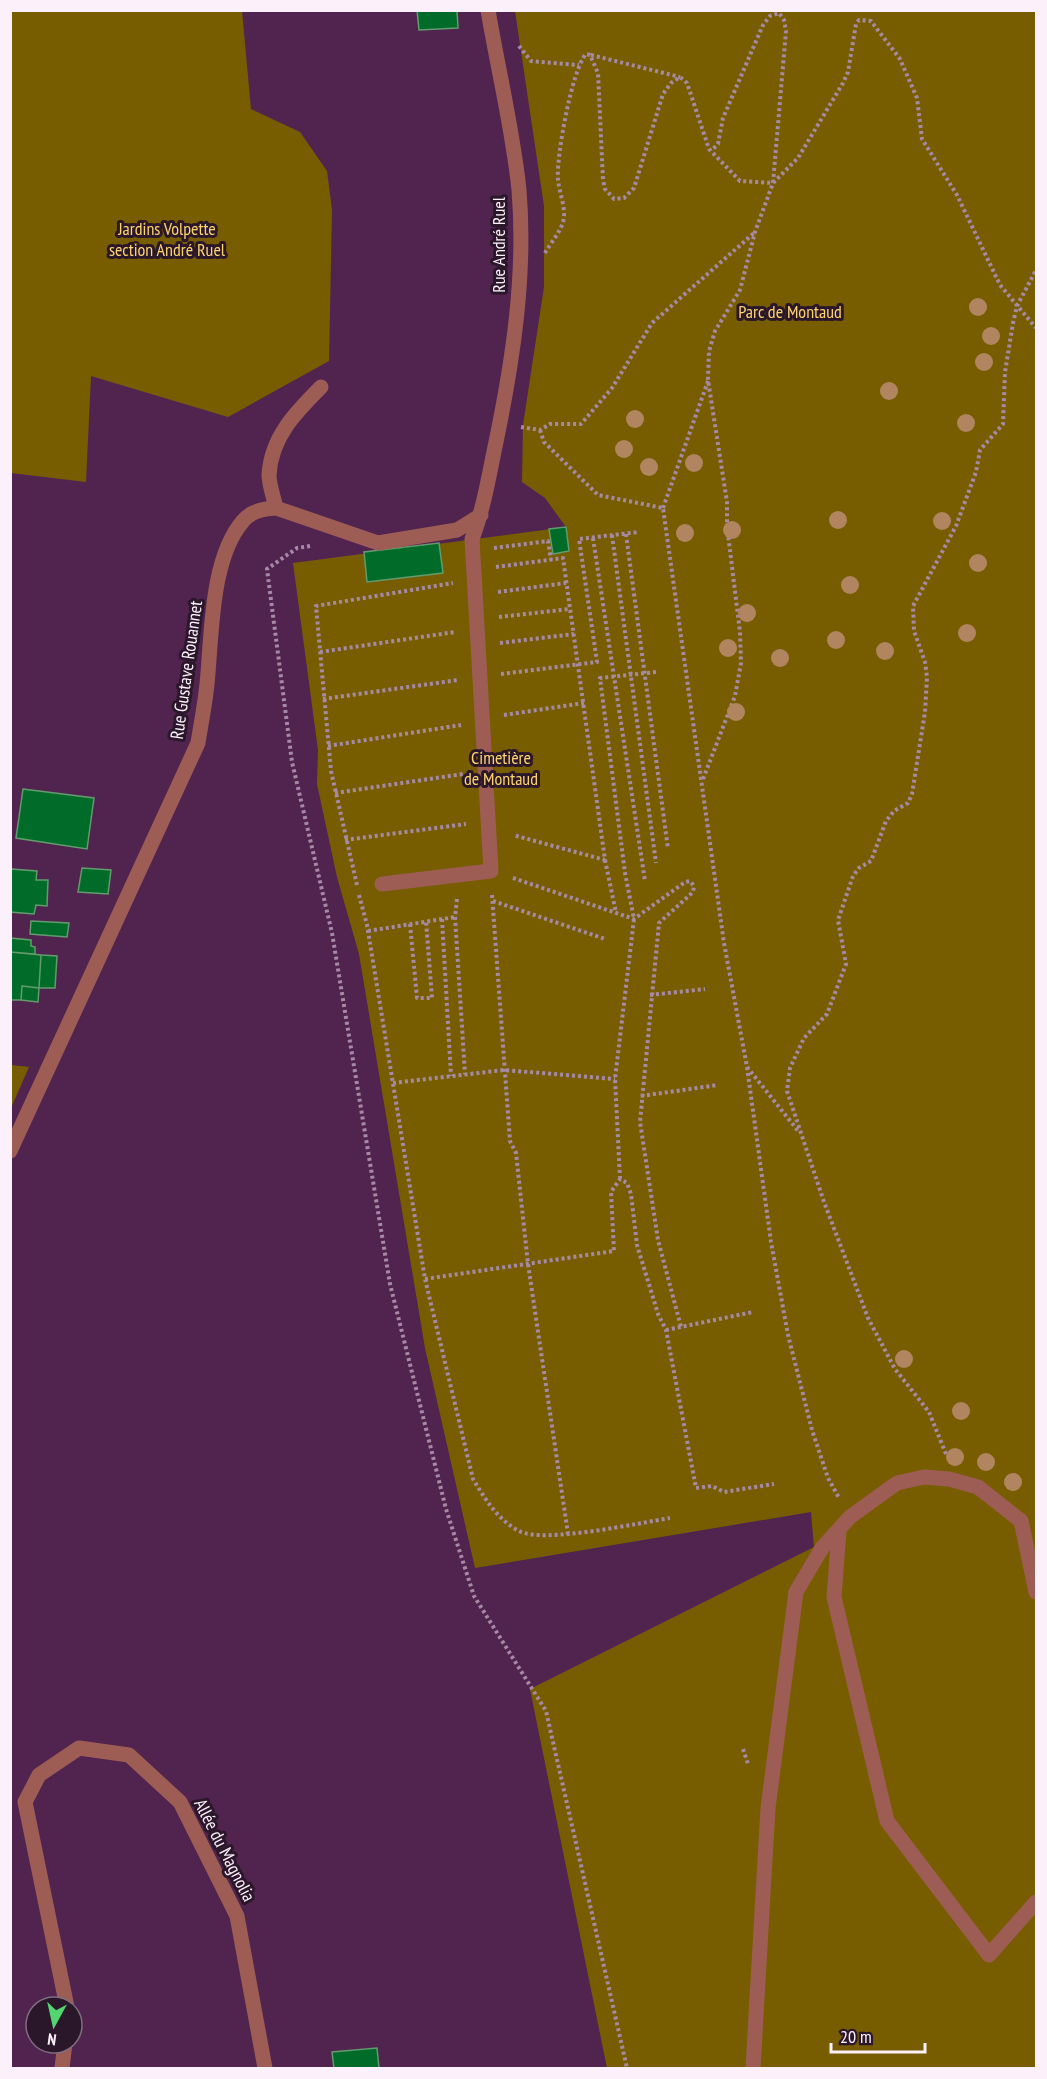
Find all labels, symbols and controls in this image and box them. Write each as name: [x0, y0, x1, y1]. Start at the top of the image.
street label: Rue André Ruel: [487, 196, 510, 293]
park label: Jardins Volpette section André Ruel: [109, 217, 226, 261]
park label: Parc de Montaud: [738, 300, 842, 323]
street label: Rue Gustave Rouannet: [165, 599, 207, 741]
park label: Cimetière de Montaud: [464, 746, 538, 790]
street label: Allée du Magnolia: [189, 1795, 261, 1905]
north arrow: [24, 1995, 84, 2055]
scale bar: [831, 2016, 926, 2054]
text: 20 m: [840, 2025, 872, 2048]
text: N: [46, 2029, 58, 2050]

